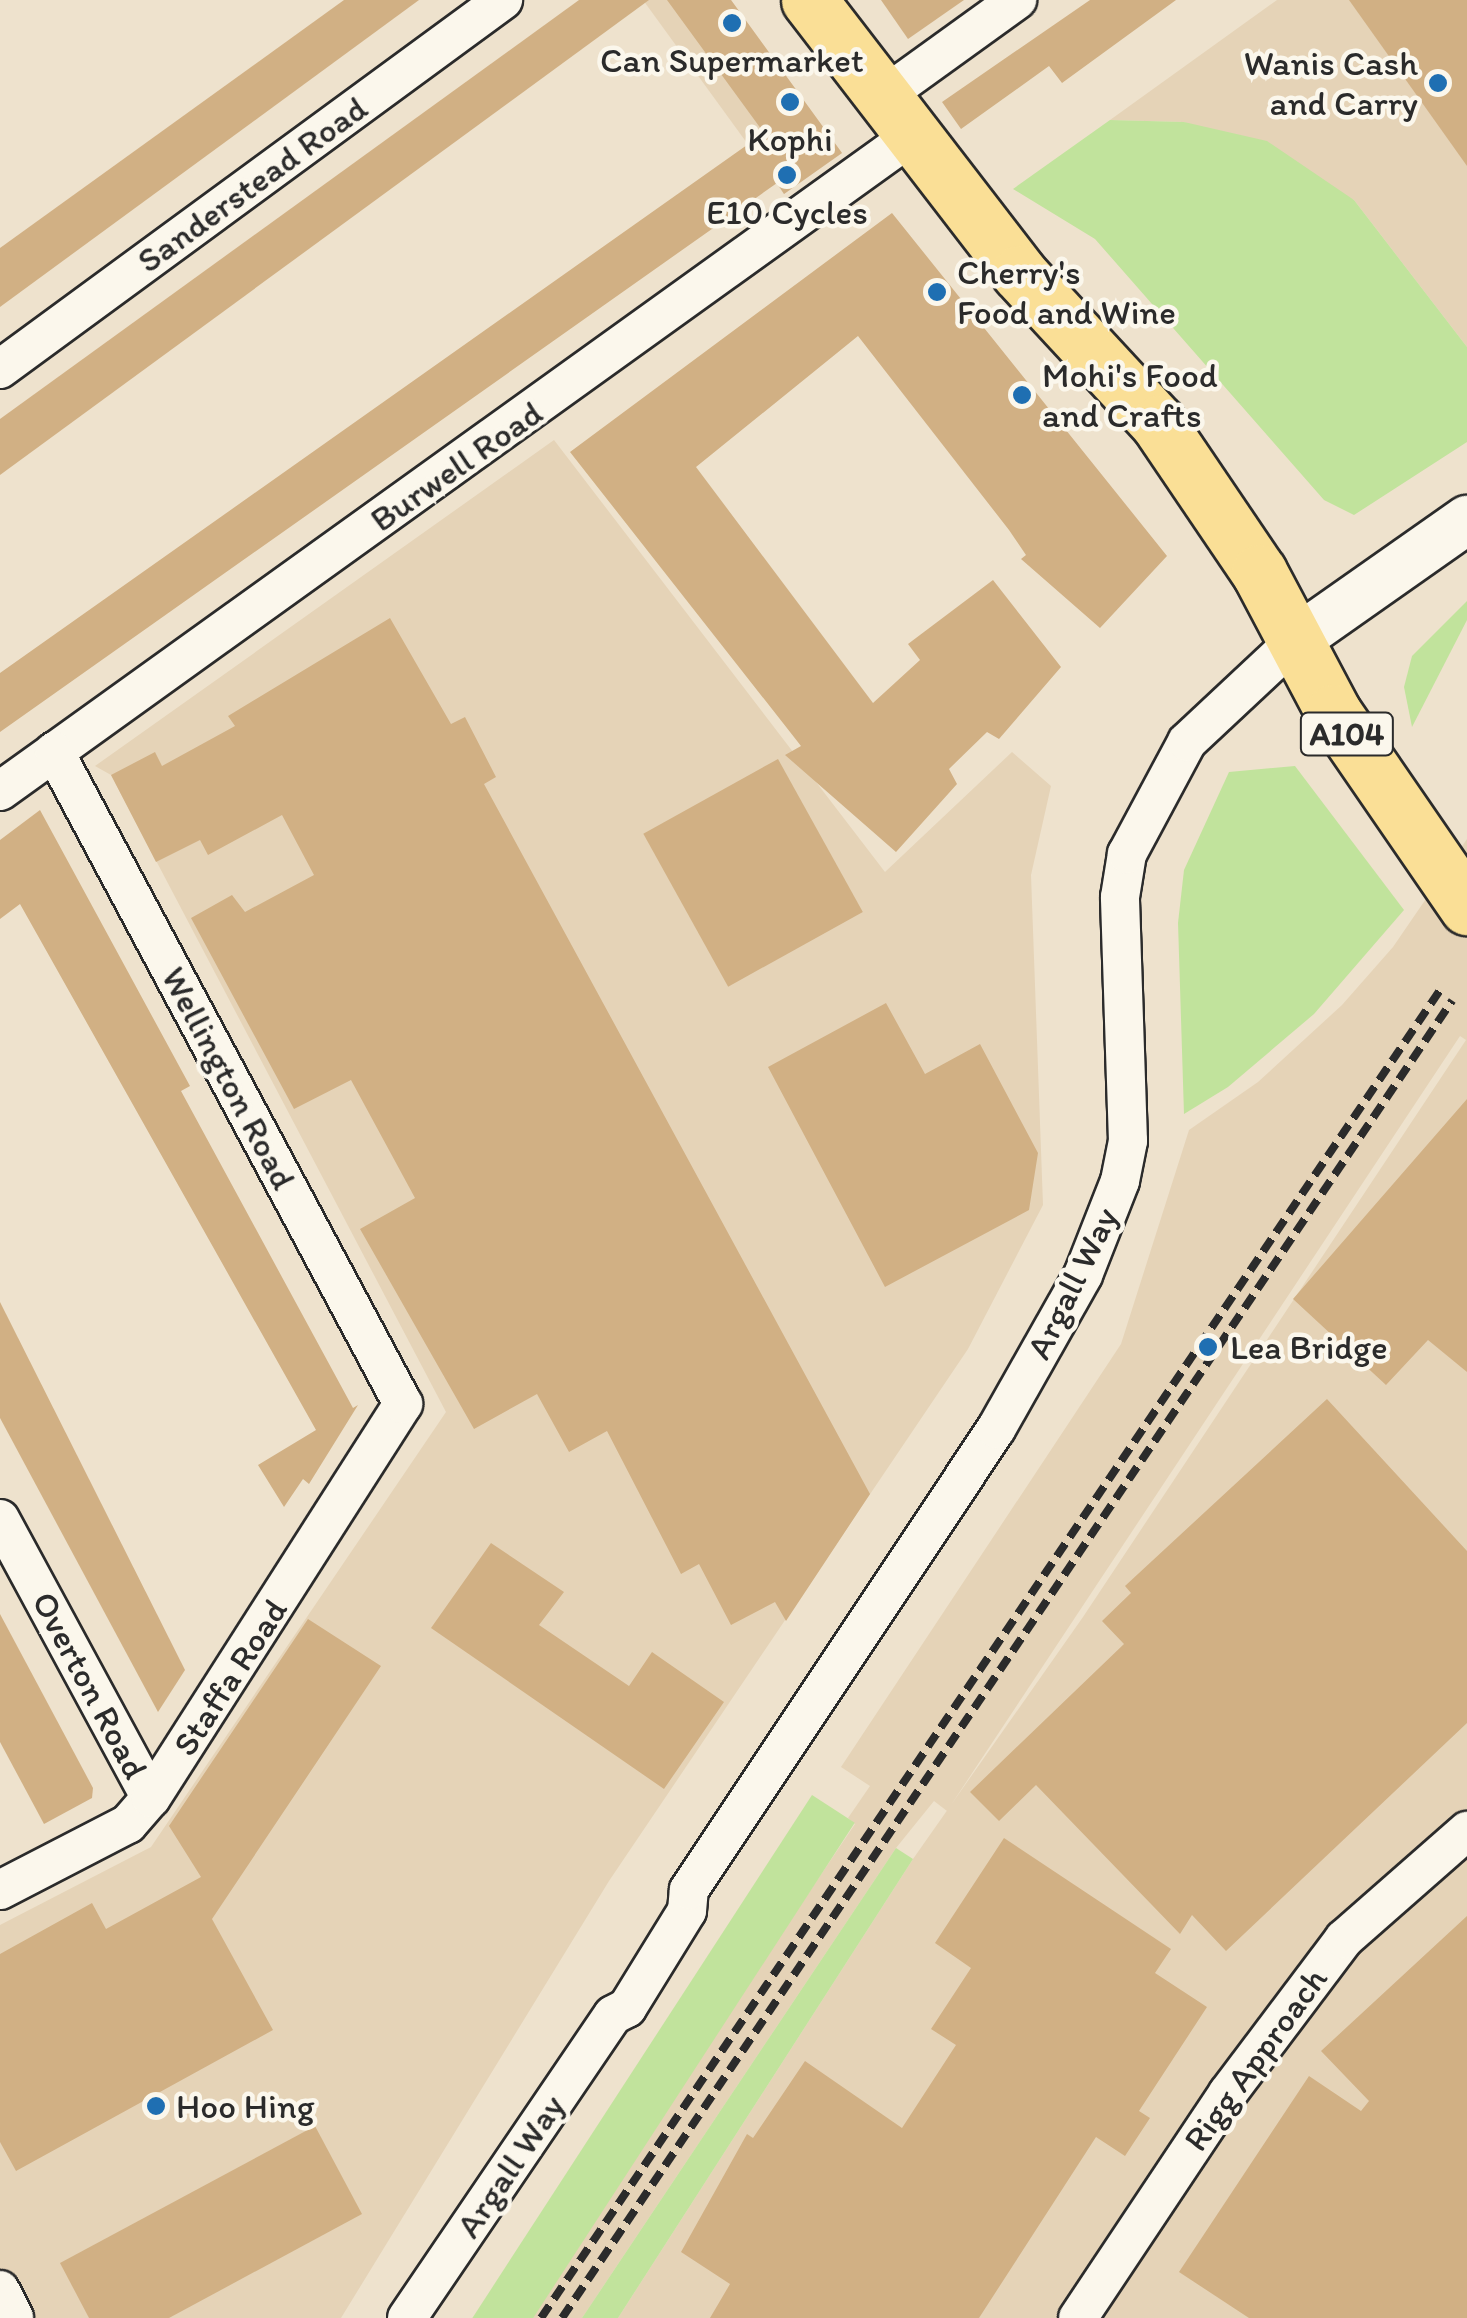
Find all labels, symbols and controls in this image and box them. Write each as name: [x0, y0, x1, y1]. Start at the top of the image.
marker: Can Supermarket: [721, 12, 743, 34]
place label: Can Supermarket: [600, 39, 864, 81]
place label: Wanis Cash and Carry: [1245, 42, 1418, 124]
marker: Wanis Cash and Carry: [1427, 72, 1449, 94]
street label: Sanderstead Road: [129, 87, 375, 281]
marker: Kophi: [779, 91, 801, 113]
place label: Kophi: [747, 118, 833, 160]
marker: E10 Cycles: [776, 164, 798, 186]
place label: E10 Cycles: [706, 191, 868, 233]
place label: Cherry's Food and Wine: [957, 251, 1177, 333]
marker: Cherry's Food and Wine: [926, 281, 948, 303]
place label: Mohi's Food and Crafts: [1042, 354, 1217, 436]
marker: Mohi's Food and Crafts: [1011, 384, 1033, 406]
street label: Burwell Road: [362, 392, 550, 540]
road number: A104: [1300, 707, 1394, 761]
street label: Wellington Road: [153, 960, 305, 1196]
street label: Argall Way: [1017, 1201, 1127, 1365]
place label: Lea Bridge: [1230, 1326, 1388, 1368]
marker: Lea Bridge: [1195, 1334, 1221, 1360]
street label: Overton Road: [23, 1584, 157, 1786]
street label: Staffa Road: [164, 1591, 296, 1763]
street label: Rigg Approach: [1175, 1960, 1335, 2158]
place label: Hoo Hing: [176, 2085, 315, 2127]
street label: Argall Way: [447, 2087, 573, 2245]
marker: Hoo Hing: [145, 2095, 167, 2117]

